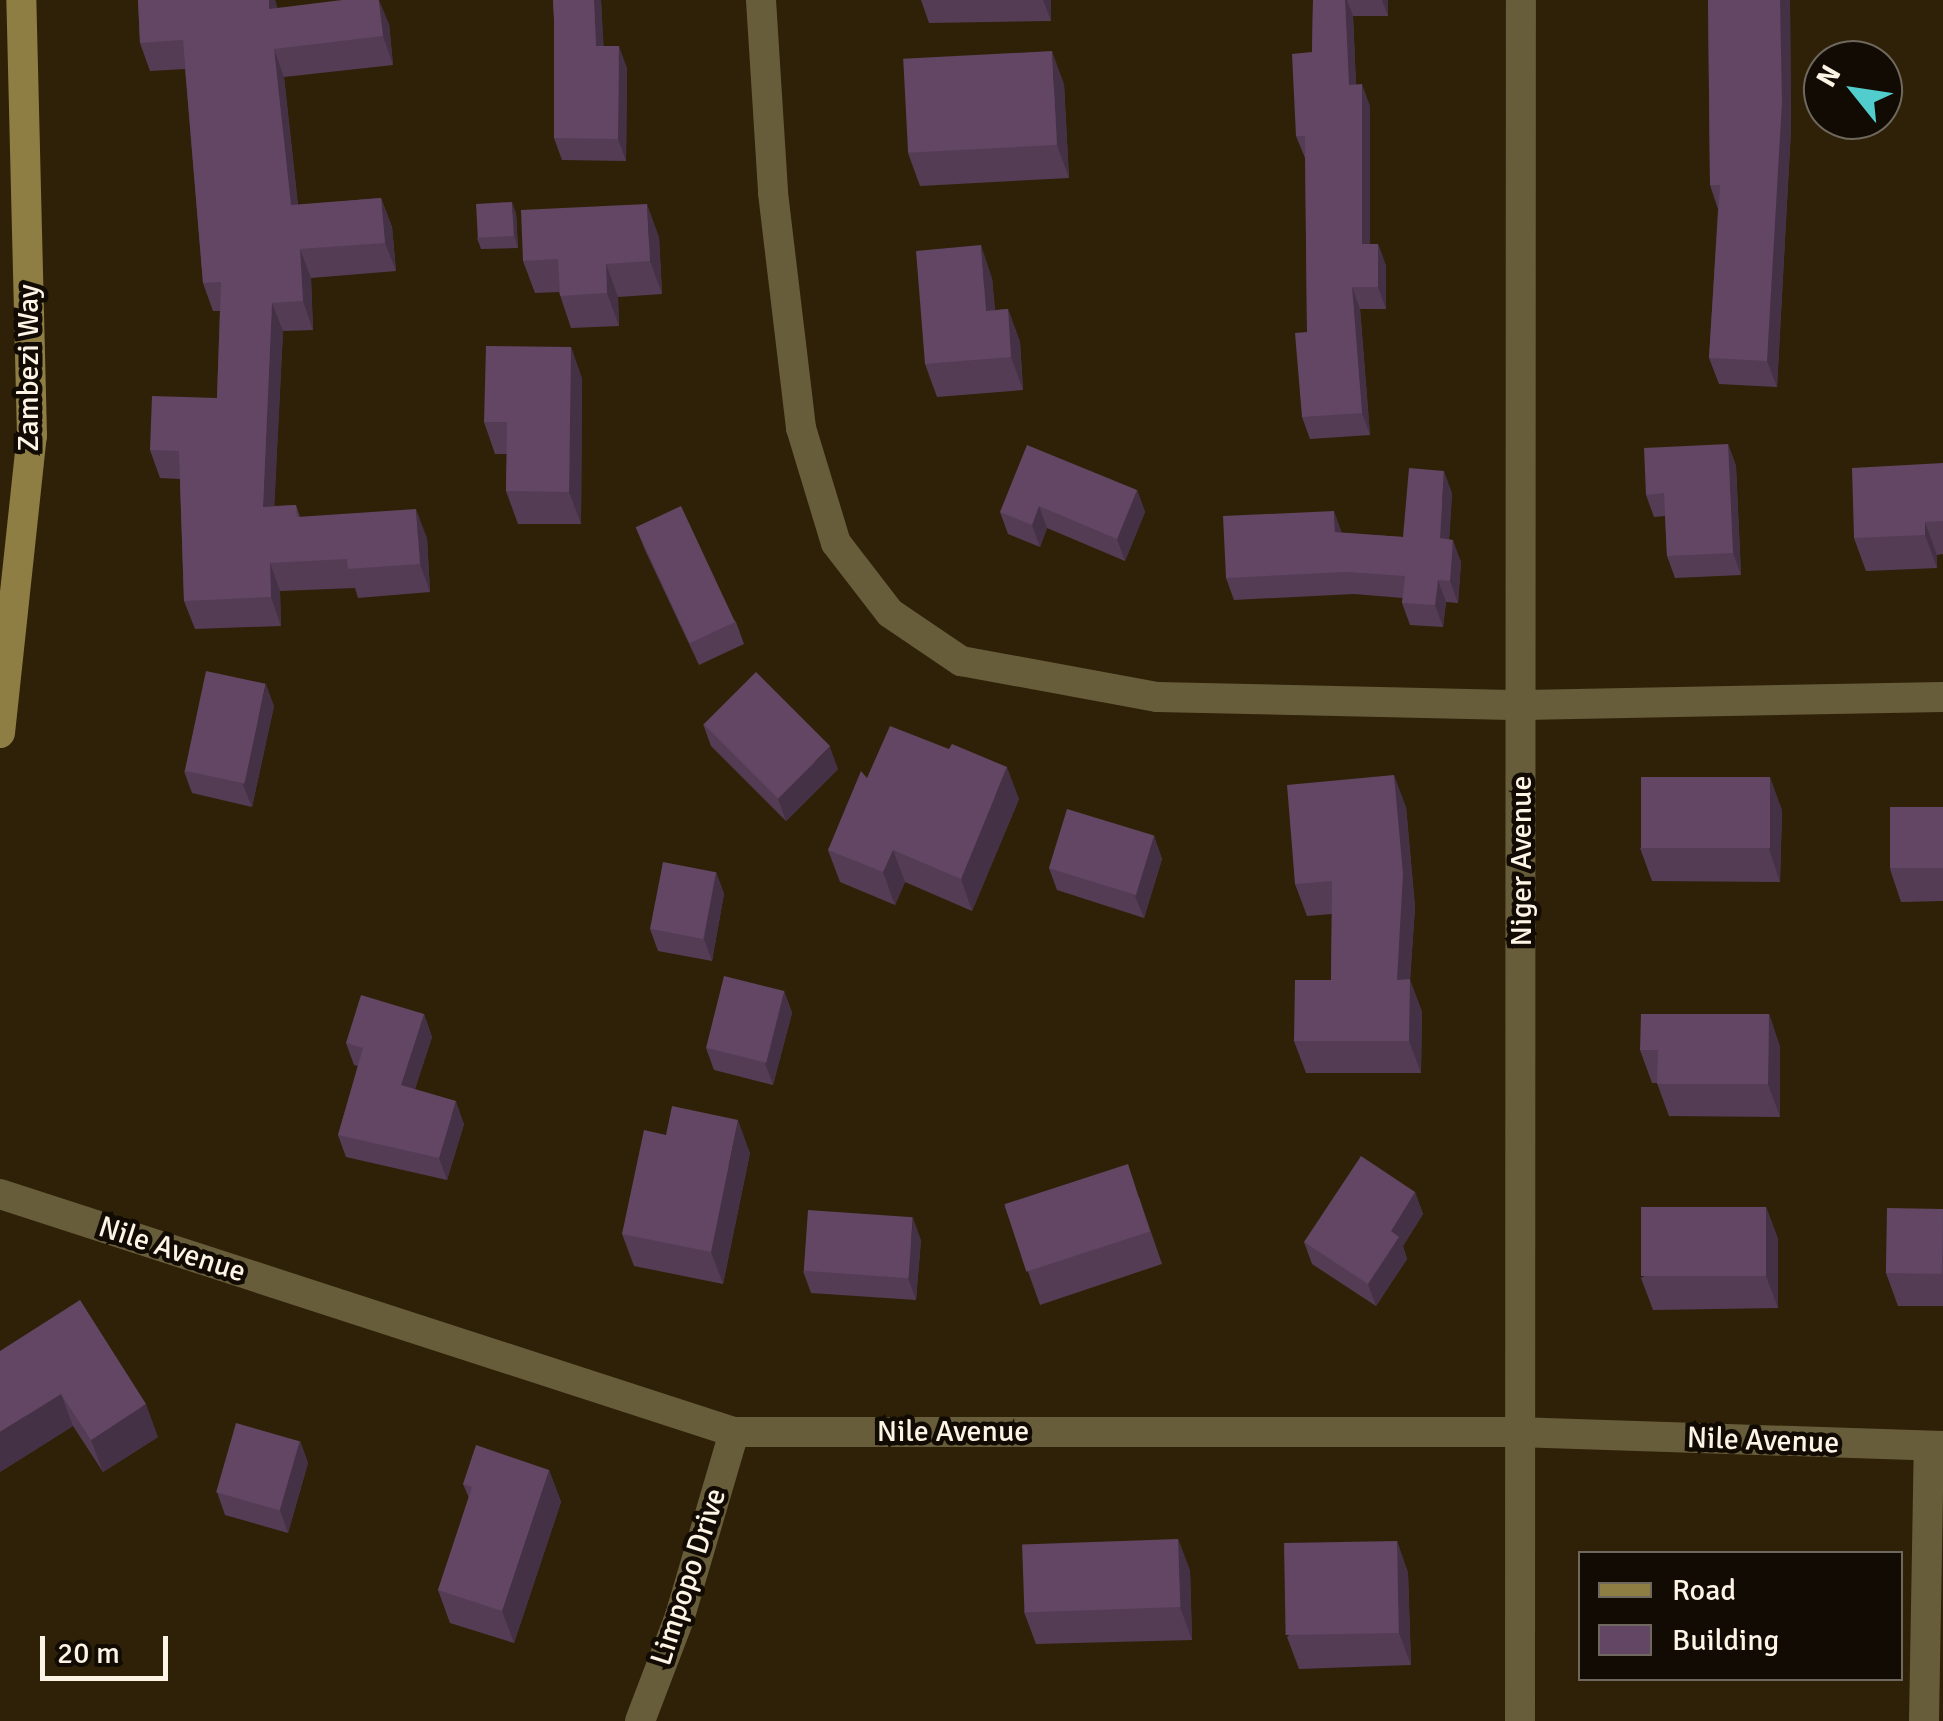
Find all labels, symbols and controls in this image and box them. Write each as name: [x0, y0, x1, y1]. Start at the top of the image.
north arrow: [1803, 40, 1903, 140]
text: N: [1809, 59, 1848, 93]
street label: Zambezi Way: [11, 284, 47, 452]
street label: Niger Avenue: [1504, 776, 1540, 946]
street label: Nile Avenue: [94, 1209, 250, 1291]
street label: Nile Avenue: [877, 1414, 1029, 1450]
street label: Nile Avenue: [1686, 1420, 1840, 1462]
street label: Limpopo Drive: [643, 1484, 735, 1670]
legend: [1578, 1551, 1903, 1681]
text: Road: [1672, 1572, 1736, 1609]
scale bar: [45, 1616, 172, 1678]
text: Building: [1672, 1622, 1779, 1659]
text: 20 m: [57, 1635, 120, 1672]

